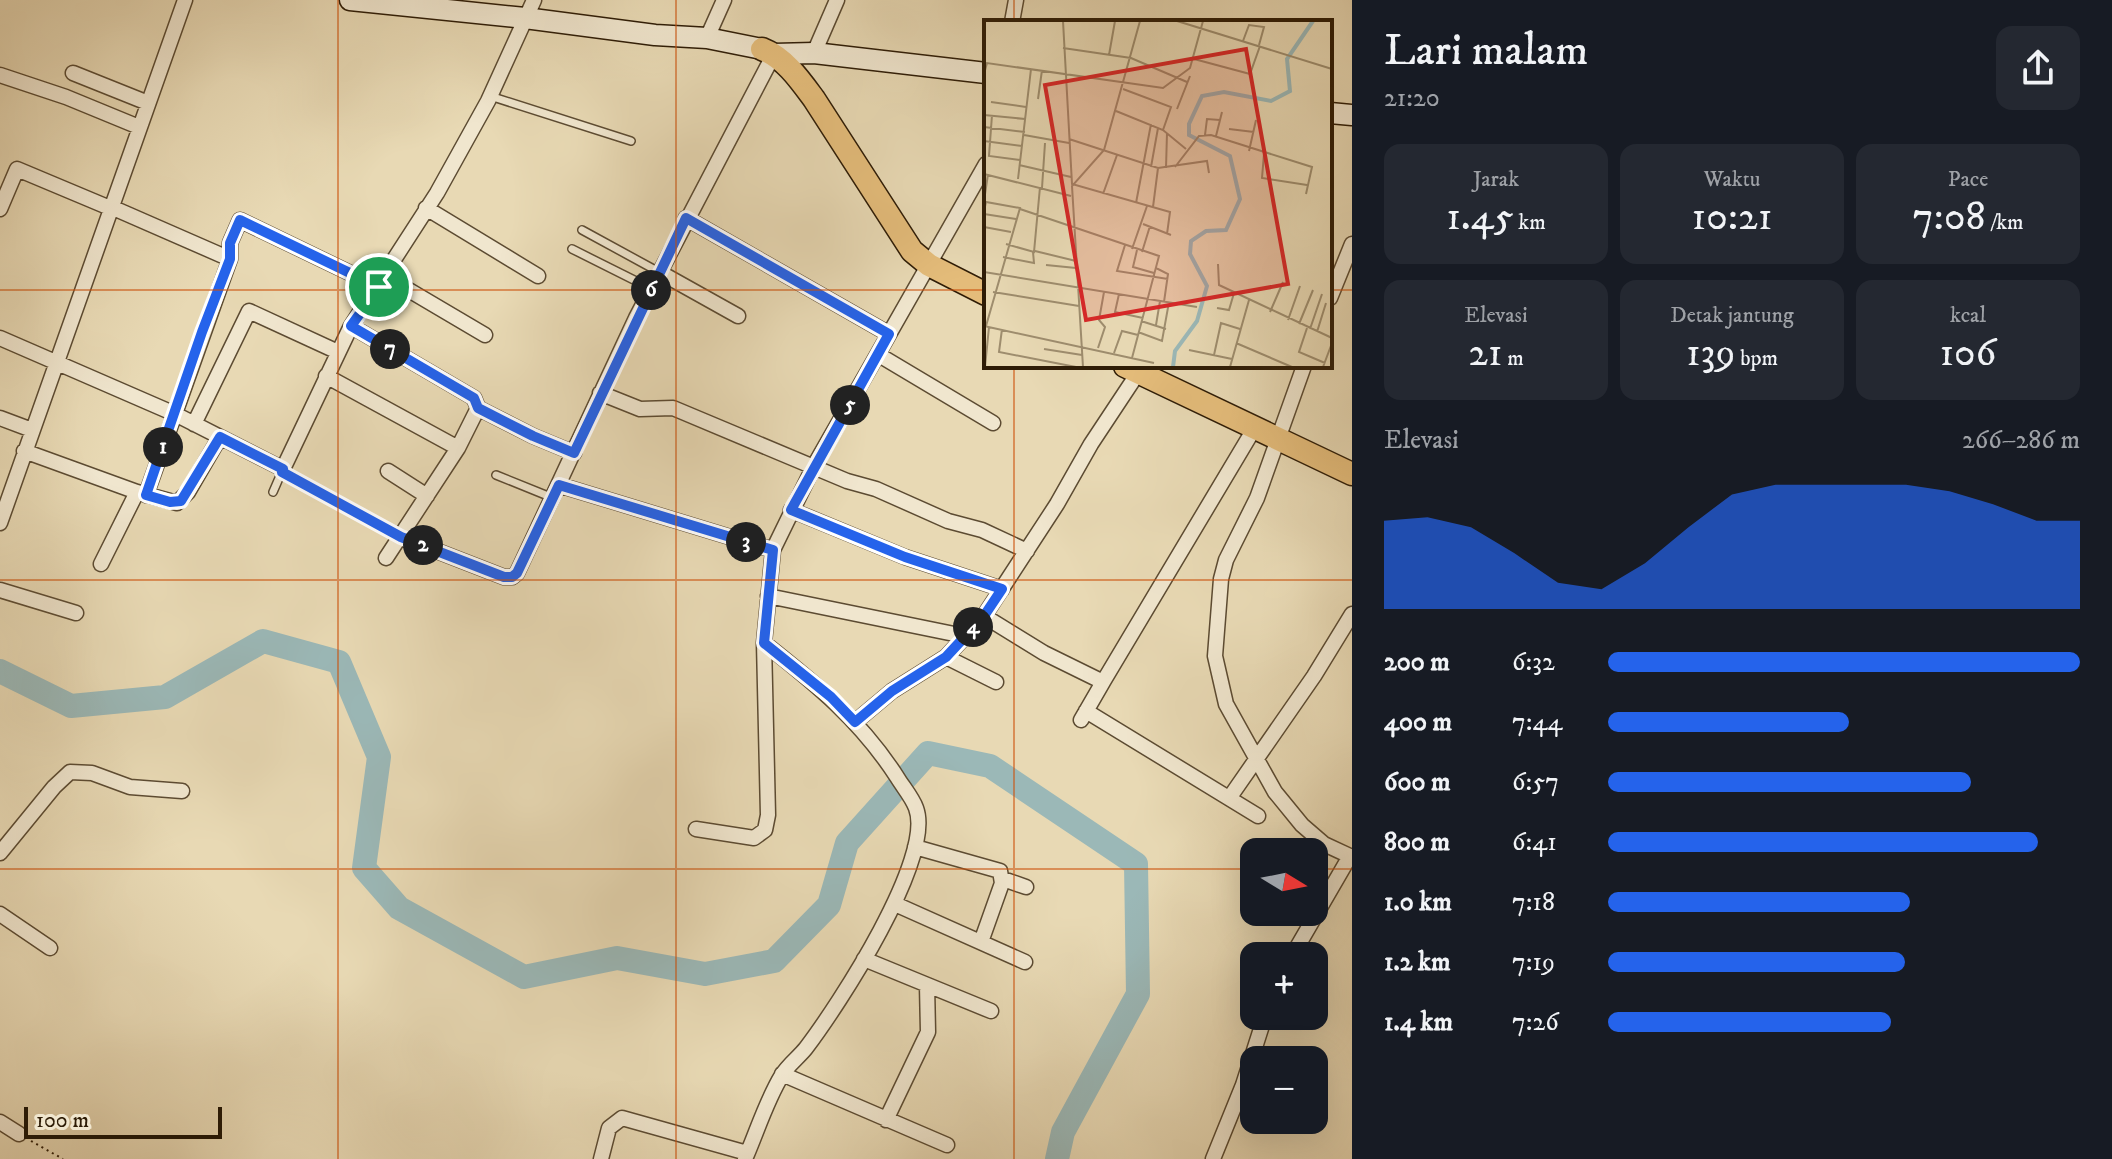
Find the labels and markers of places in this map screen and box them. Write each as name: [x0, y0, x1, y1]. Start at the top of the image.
pin: [345, 253, 413, 321]
pin: 6: [631, 270, 671, 310]
pin: 7: [370, 329, 410, 369]
pin: 5: [830, 385, 870, 425]
pin: 1: [143, 427, 183, 467]
pin: 3: [726, 522, 766, 562]
pin: 2: [403, 525, 443, 565]
pin: 4: [953, 607, 993, 647]

